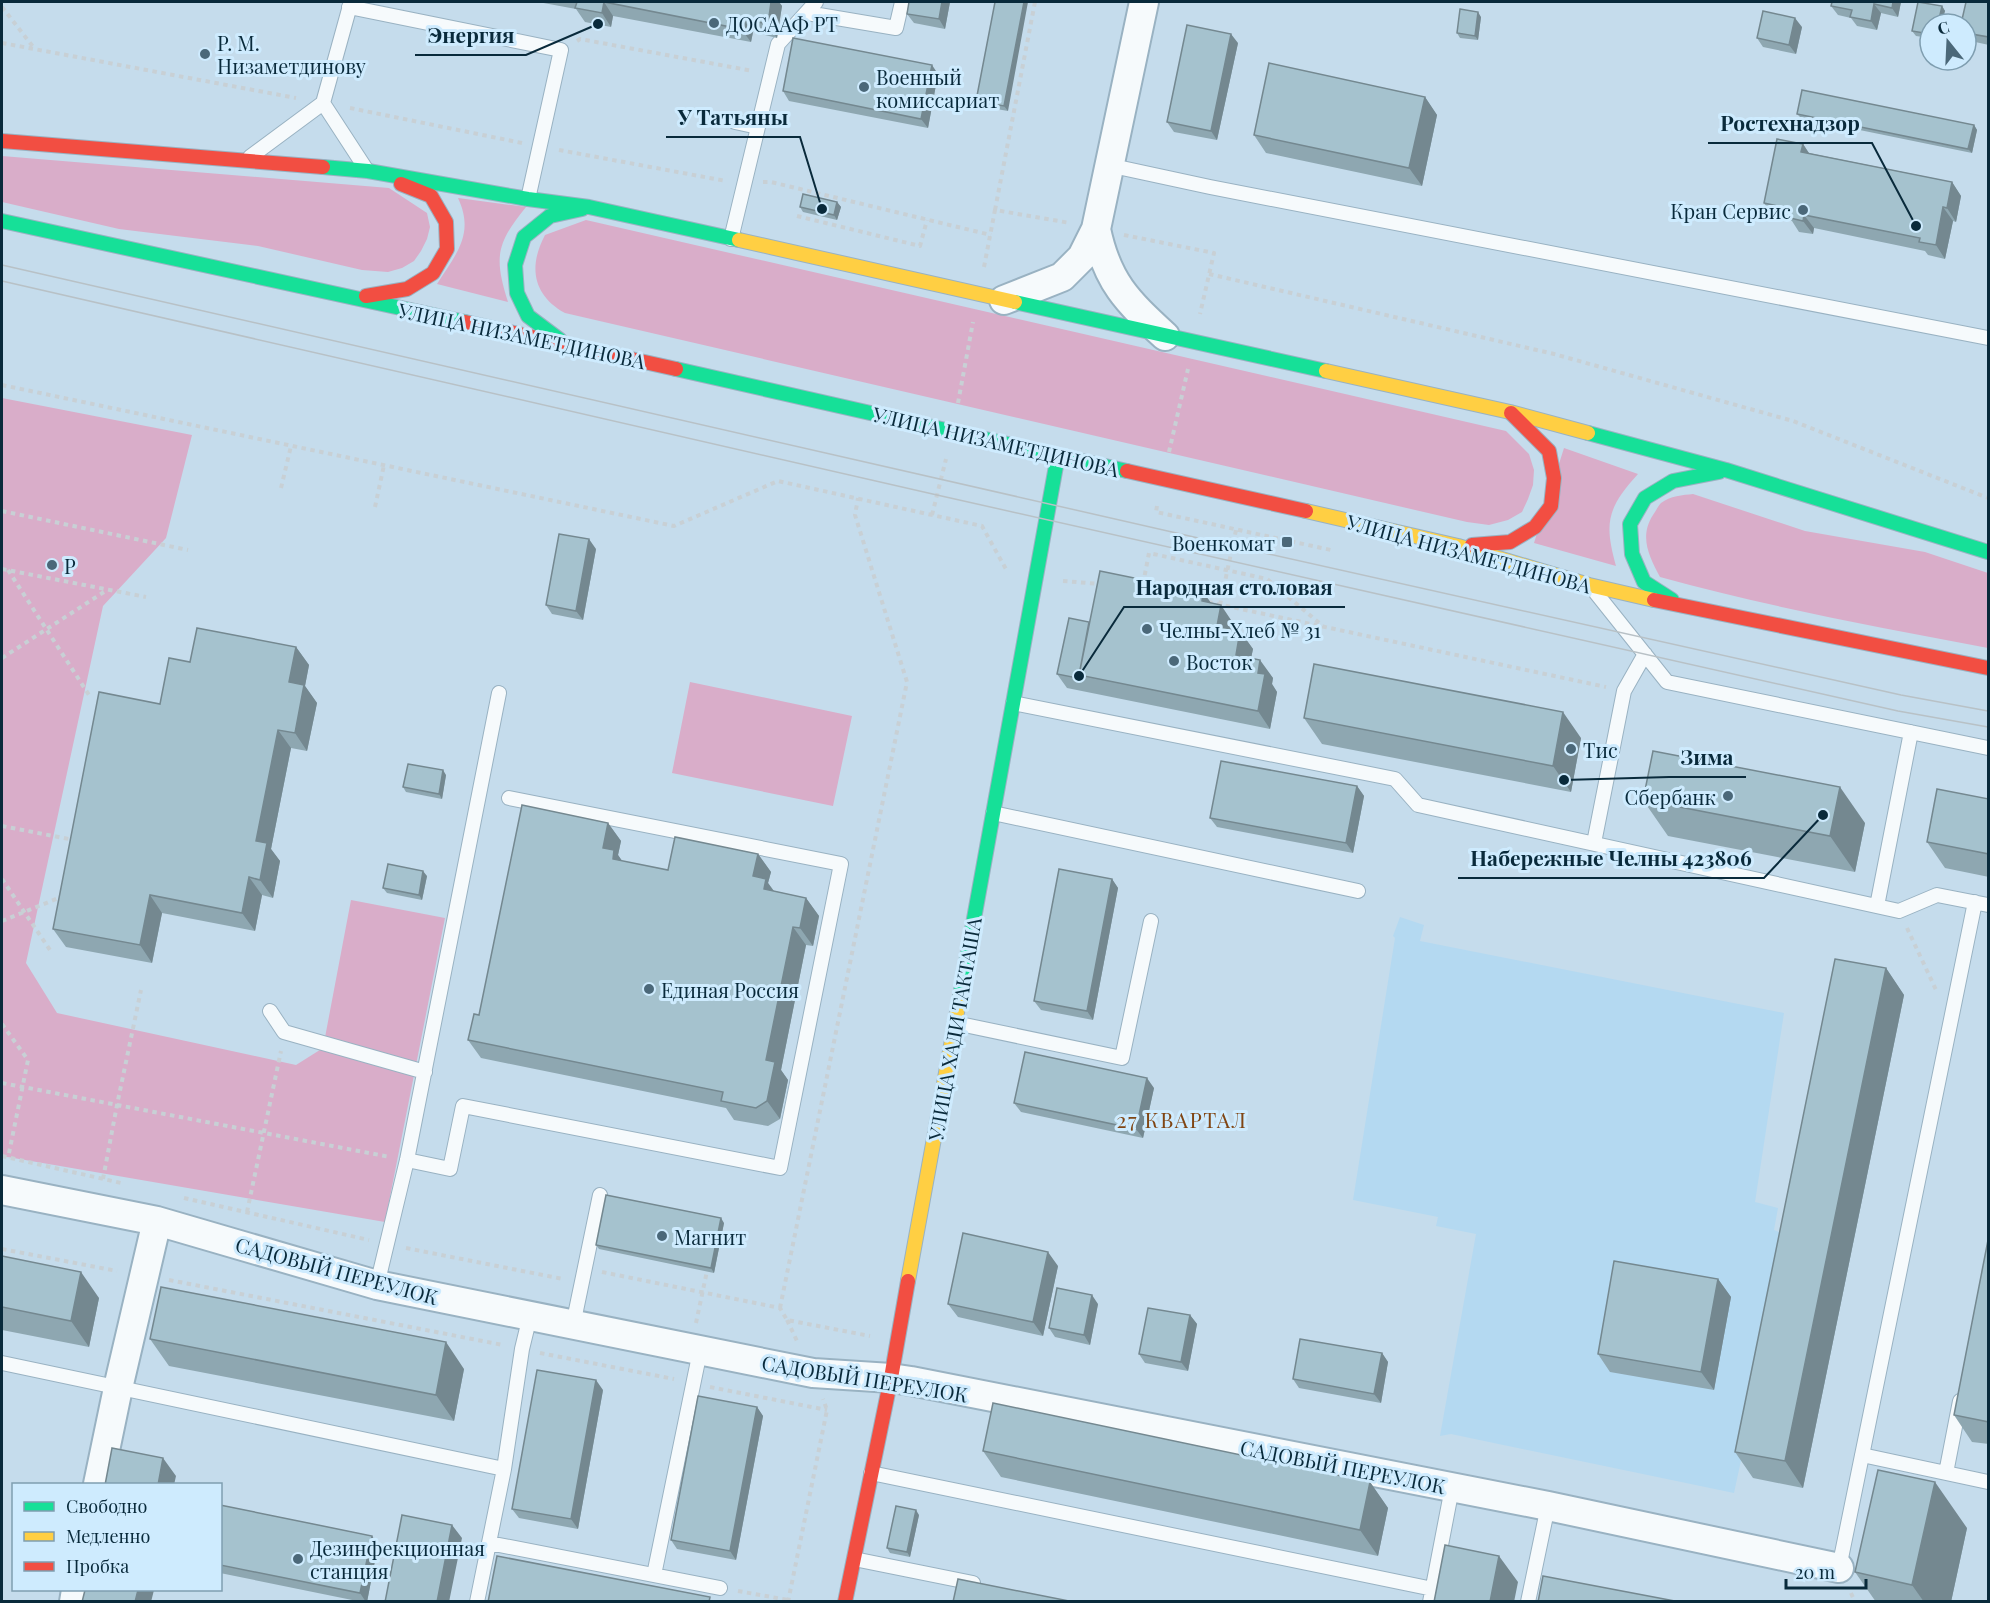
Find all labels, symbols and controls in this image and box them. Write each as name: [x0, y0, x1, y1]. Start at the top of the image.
place label: ДОСААФ РТ: [726, 10, 838, 37]
north arrow: [1918, 12, 1978, 72]
callout: Энергия: [415, 16, 526, 55]
marker: ДОСААФ РТ: [707, 16, 721, 30]
text: С: [1935, 16, 1952, 39]
text: Энергия: [427, 20, 515, 48]
place label: Р. М. Низаметдинову: [217, 29, 366, 79]
marker: Р. М. Низаметдинову: [198, 47, 212, 61]
place label: Военный комиссариат: [876, 63, 999, 113]
marker: Военный комиссариат: [857, 80, 871, 94]
callout: У Татьяны: [666, 98, 800, 137]
text: У Татьяны: [677, 102, 788, 130]
callout: Ростехнадзор: [1708, 104, 1872, 143]
text: Ростехнадзор: [1720, 108, 1860, 136]
place label: Кран Сервис: [1670, 197, 1791, 224]
marker: Кран Сервис: [1796, 203, 1810, 217]
street label: УЛИЦА НИЗАМЕТДИНОВА: [395, 295, 648, 374]
street label: УЛИЦА НИЗАМЕТДИНОВА: [869, 399, 1122, 483]
street label: УЛИЦА НИЗАМЕТДИНОВА: [1343, 507, 1594, 599]
place label: Военкомат: [1172, 529, 1275, 556]
marker: Военкомат: [1280, 535, 1294, 549]
place label: Р: [64, 552, 76, 579]
marker: Р: [45, 558, 59, 572]
callout: Народная столовая: [1124, 568, 1345, 607]
text: Народная столовая: [1135, 572, 1333, 600]
place label: Челны-Хлеб № 31: [1159, 616, 1321, 643]
marker: Челны-Хлеб № 31: [1140, 622, 1154, 636]
place label: Восток: [1186, 648, 1253, 675]
marker: Восток: [1167, 654, 1181, 668]
place label: Тис: [1583, 736, 1618, 763]
callout: Зима: [1669, 738, 1746, 777]
marker: Тис: [1564, 742, 1578, 756]
text: Зима: [1681, 742, 1734, 770]
place label: Сбербанк: [1624, 783, 1717, 810]
marker: Сбербанк: [1721, 789, 1735, 803]
callout: Набережные Челны 423806: [1458, 839, 1764, 878]
text: Набережные Челны 423806: [1470, 843, 1752, 871]
street label: УЛИЦА ХАДИ ТАКТАША: [921, 915, 987, 1144]
place label: Единая Россия: [661, 976, 799, 1003]
marker: Единая Россия: [642, 982, 656, 996]
district label: 27 КВАРТАЛ: [1116, 1105, 1248, 1133]
place label: Магнит: [674, 1223, 746, 1250]
marker: Магнит: [655, 1229, 669, 1243]
street label: САДОВЫЙ ПЕРЕУЛОК: [233, 1230, 442, 1310]
street label: САДОВЫЙ ПЕРЕУЛОК: [760, 1348, 971, 1408]
street label: САДОВЫЙ ПЕРЕУЛОК: [1238, 1433, 1448, 1499]
legend: [12, 1483, 222, 1591]
text: Свободно: [66, 1494, 147, 1518]
text: Медленно: [66, 1524, 151, 1548]
place label: Дезинфекционная станция: [310, 1534, 485, 1584]
marker: Дезинфекционная станция: [291, 1552, 305, 1566]
scale bar: [1786, 1552, 1866, 1590]
text: Пробка: [66, 1554, 129, 1578]
text: 20 m: [1795, 1560, 1835, 1584]

